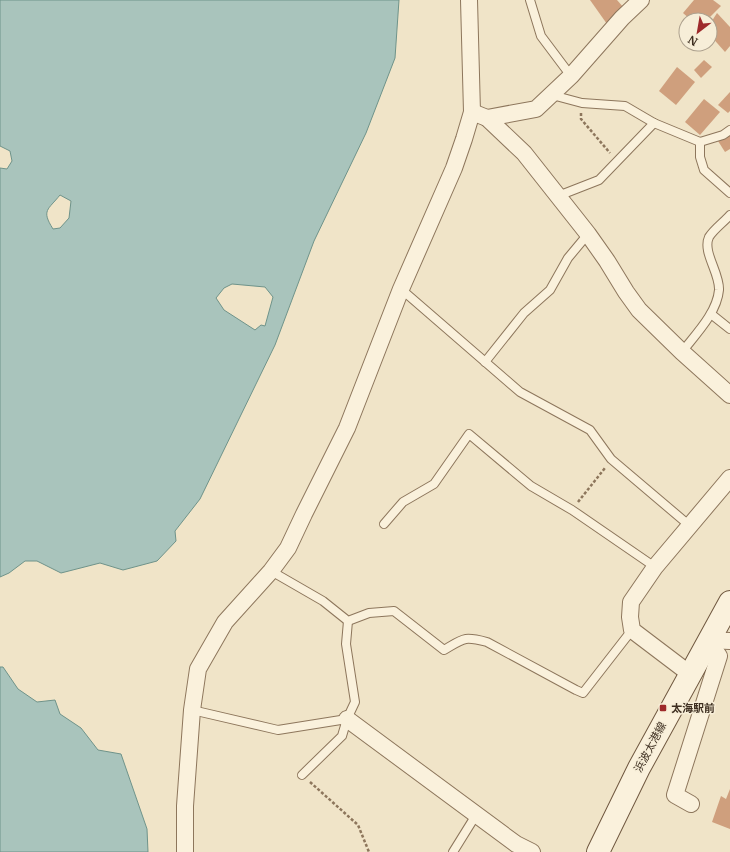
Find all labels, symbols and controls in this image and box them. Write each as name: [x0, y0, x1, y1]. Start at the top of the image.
north arrow: [678, 12, 718, 52]
text: N: [685, 32, 700, 49]
place label: 太海駅前: [671, 701, 715, 715]
marker: 太海駅前: [658, 703, 668, 713]
street label: 浜波太港線: [631, 719, 669, 775]

